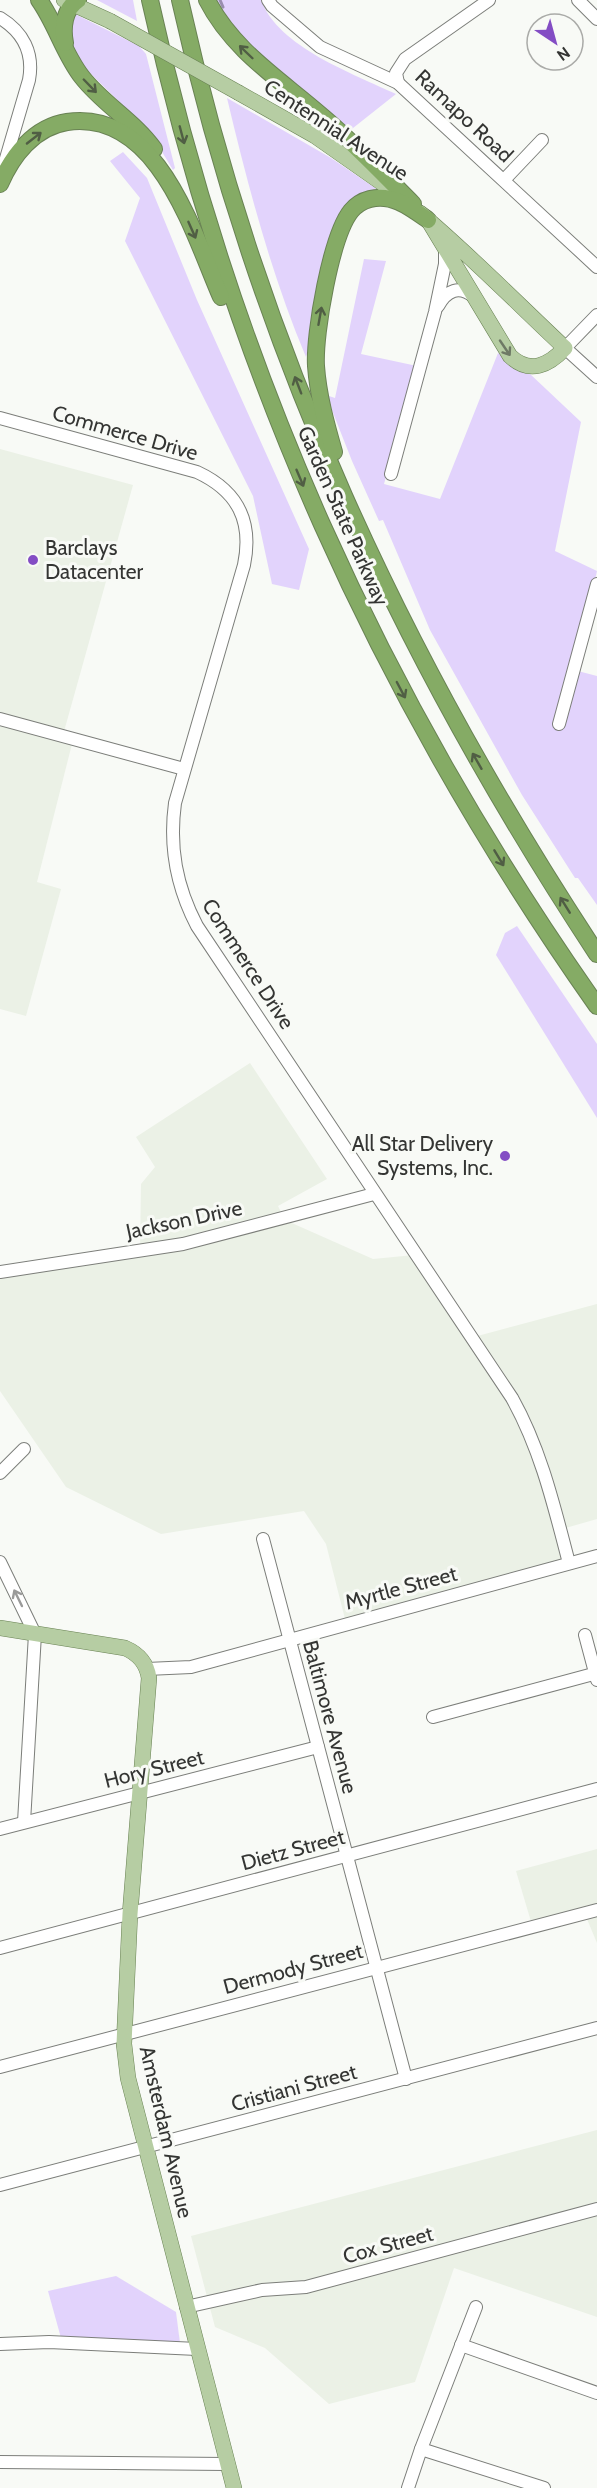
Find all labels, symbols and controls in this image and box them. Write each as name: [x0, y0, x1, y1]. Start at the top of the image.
north arrow: [525, 12, 585, 72]
text: N: [553, 43, 574, 65]
one-way arrow: [238, 45, 253, 60]
street label: Ramapo Road: [410, 64, 518, 167]
street label: Centennial Avenue: [259, 74, 413, 186]
one-way arrow: [83, 78, 97, 93]
one-way arrow: [177, 125, 189, 144]
one-way arrow: [26, 131, 42, 144]
one-way arrow: [187, 221, 198, 239]
one-way arrow: [314, 306, 325, 326]
one-way arrow: [499, 339, 511, 356]
one-way arrow: [291, 376, 302, 395]
street label: Commerce Drive: [50, 400, 201, 465]
street label: Garden State Parkway: [293, 422, 394, 610]
one-way arrow: [295, 468, 306, 486]
place label: Barclays Datacenter: [45, 535, 144, 584]
marker: Barclays Datacenter: [26, 553, 40, 567]
one-way arrow: [396, 680, 407, 698]
one-way arrow: [471, 753, 483, 770]
one-way arrow: [494, 849, 506, 866]
street label: Commerce Drive: [197, 894, 300, 1034]
one-way arrow: [559, 896, 572, 913]
place label: All Star Delivery Systems, Inc.: [352, 1131, 493, 1180]
marker: All Star Delivery Systems, Inc.: [498, 1149, 512, 1163]
street label: Jackson Drive: [123, 1195, 244, 1244]
street label: Myrtle Street: [342, 1561, 460, 1614]
one-way arrow: [11, 1589, 23, 1607]
street label: Baltimore Avenue: [298, 1638, 363, 1796]
street label: Hory Street: [101, 1744, 206, 1793]
street label: Dietz Street: [238, 1824, 347, 1875]
street label: Dermody Street: [220, 1938, 365, 1999]
street label: Amsterdam Avenue: [135, 2044, 198, 2221]
street label: Cristiani Street: [228, 2059, 359, 2116]
street label: Cox Street: [340, 2220, 436, 2269]

